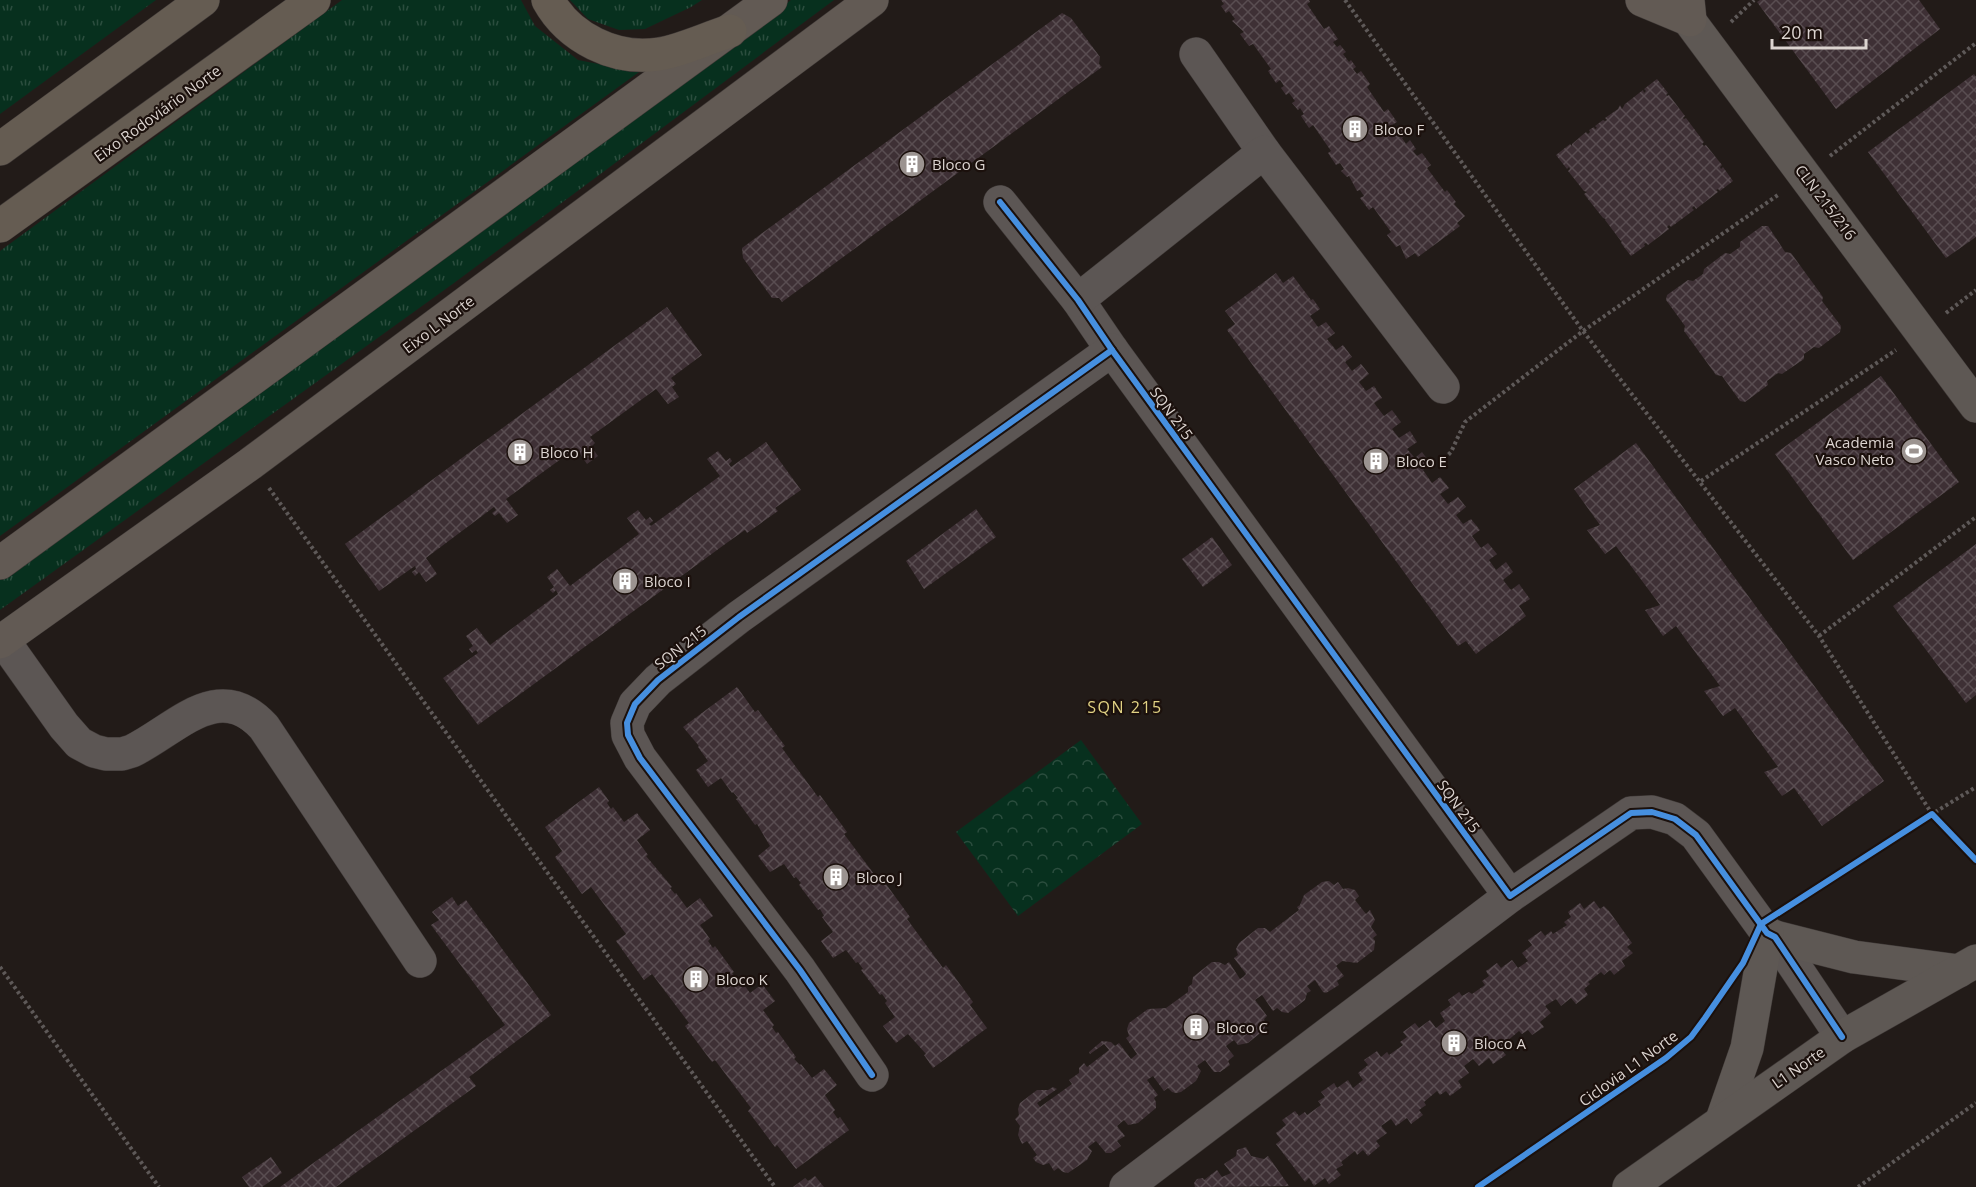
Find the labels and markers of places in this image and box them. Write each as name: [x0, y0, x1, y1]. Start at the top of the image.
building icon: Bloco F: [1340, 114, 1370, 144]
place label: Bloco F: [1374, 119, 1425, 139]
building icon: Bloco G: [897, 149, 927, 179]
place label: Bloco G: [932, 154, 986, 174]
place label: Academia Vasco Neto: [1815, 432, 1894, 469]
sports icon: Academia Vasco Neto: [1899, 436, 1929, 466]
building icon: Bloco H: [505, 437, 535, 467]
place label: Bloco H: [540, 442, 594, 462]
building icon: Bloco E: [1361, 446, 1391, 476]
place label: Bloco E: [1396, 451, 1447, 471]
building icon: Bloco I: [610, 566, 640, 596]
place label: Bloco I: [644, 571, 691, 591]
building icon: Bloco J: [821, 862, 851, 892]
place label: Bloco J: [856, 867, 903, 887]
building icon: Bloco K: [681, 964, 711, 994]
place label: Bloco K: [716, 969, 769, 989]
building icon: Bloco C: [1181, 1012, 1211, 1042]
place label: Bloco C: [1216, 1017, 1268, 1037]
building icon: Bloco A: [1439, 1028, 1469, 1058]
place label: Bloco A: [1474, 1033, 1527, 1053]

